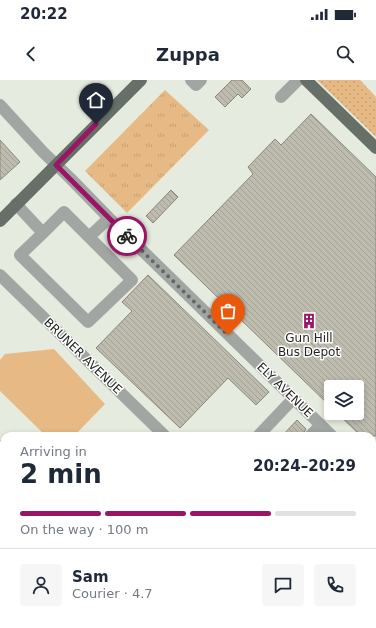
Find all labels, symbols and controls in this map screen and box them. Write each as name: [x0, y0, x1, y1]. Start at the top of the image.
text: 20:22: [20, 5, 68, 23]
icon: back: [20, 43, 42, 65]
icon: search: [334, 43, 356, 65]
text: Zuppa: [156, 44, 220, 65]
pin: [79, 83, 113, 124]
icon: home: [85, 89, 107, 111]
courier: [107, 216, 147, 256]
icon: bike: [116, 225, 138, 247]
pin: [211, 294, 245, 335]
icon: bag: [217, 300, 239, 322]
building icon: Gun Hill Bus Depot: [300, 312, 318, 330]
street label: BRUNER AVENUE: [41, 315, 125, 397]
place label: Gun Hill Bus Depot: [278, 331, 340, 359]
street label: ELY AVENUE: [254, 360, 316, 420]
map controls: [324, 380, 364, 420]
button: layers: [324, 380, 364, 420]
text: Arriving in: [20, 444, 87, 459]
text: 20:24–20:29: [253, 457, 356, 475]
text: 2 min: [20, 459, 102, 489]
text: On the way · 100 m: [20, 522, 148, 537]
button: person: [20, 564, 62, 606]
button: chat: [262, 564, 304, 606]
button: phone: [314, 564, 356, 606]
text: Sam: [72, 568, 109, 586]
text: Courier · 4.7: [72, 586, 153, 601]

